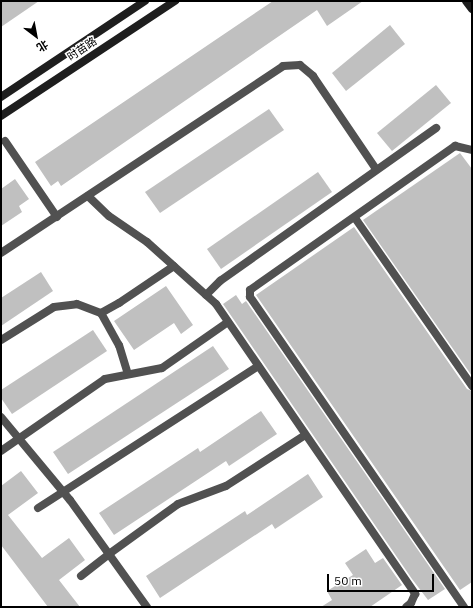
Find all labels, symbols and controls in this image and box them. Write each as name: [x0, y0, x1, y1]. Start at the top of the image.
north arrow: [16, 16, 56, 56]
street label: 时苗路: [65, 34, 99, 64]
text: 北: [34, 37, 51, 55]
scale bar: [329, 566, 436, 592]
text: 50 m: [334, 573, 362, 588]

